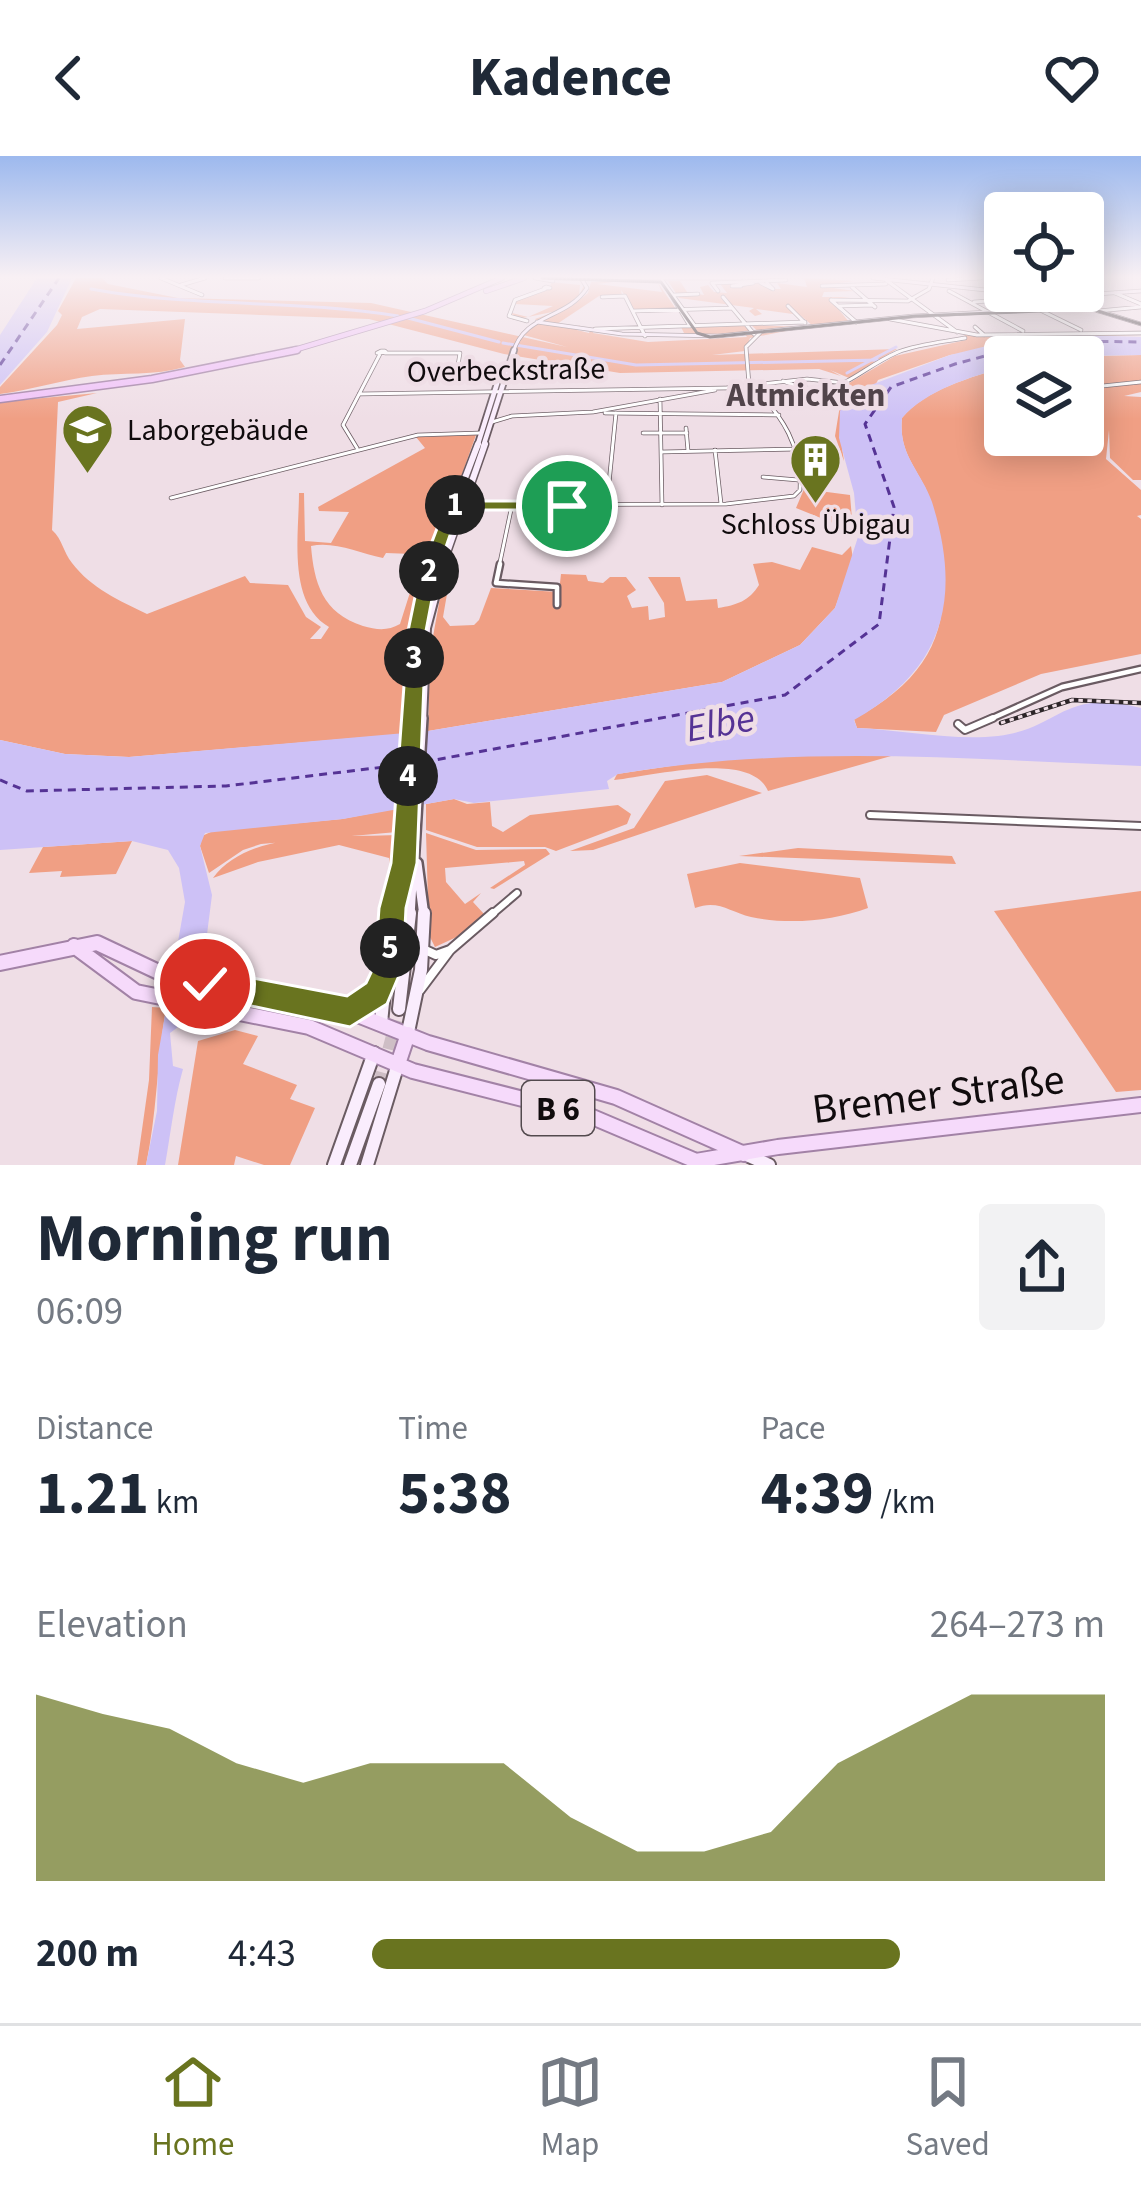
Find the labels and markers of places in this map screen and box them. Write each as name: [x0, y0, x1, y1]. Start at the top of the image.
school or university icon: Laborgebäude: [60, 402, 116, 476]
place label: Laborgebäude: [127, 409, 308, 452]
building icon: Schloss Übigau: [788, 431, 844, 505]
pin: [516, 455, 618, 557]
pin: 1: [425, 475, 485, 535]
place label: Schloss Übigau: [721, 503, 911, 546]
pin: 2: [399, 541, 459, 601]
pin: 3: [384, 628, 444, 688]
pin: 4: [378, 746, 438, 806]
pin: 5: [360, 918, 420, 978]
pin: [154, 933, 256, 1035]

